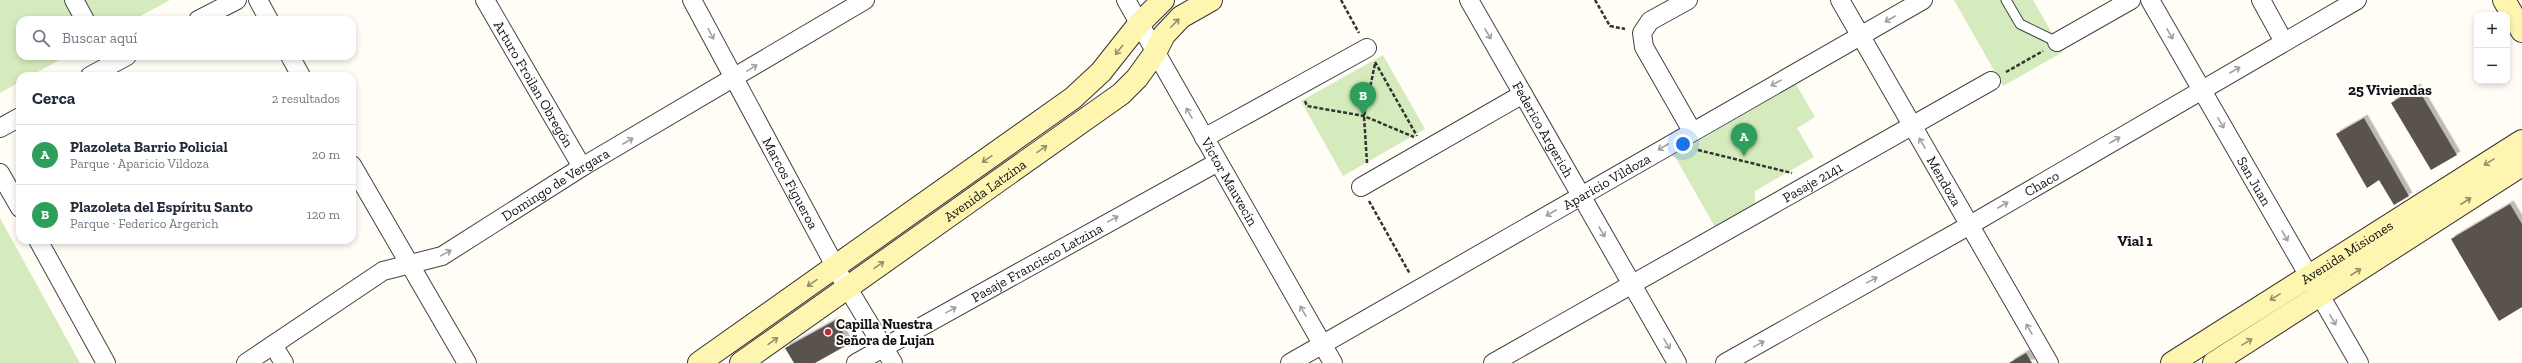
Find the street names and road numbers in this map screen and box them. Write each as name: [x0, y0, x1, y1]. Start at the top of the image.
street label: Arturo Froilan Obregón: [490, 17, 577, 150]
street label: Federico Argerich: [1509, 78, 1577, 181]
street label: Víctor Mauvecín: [1197, 133, 1261, 229]
street label: Marcos Figueroa: [759, 134, 822, 232]
street label: Domingo de Vergara: [498, 144, 612, 224]
street label: Aparicio Vildoza: [1560, 150, 1654, 213]
street label: Mendoza: [1923, 153, 1965, 209]
street label: San Juan: [2233, 154, 2275, 209]
street label: Avenida Latzina: [941, 155, 1029, 225]
street label: Pasaje 2141: [1779, 158, 1846, 206]
street label: Chaco: [2021, 167, 2062, 200]
street label: Avenida Misiones: [2298, 217, 2396, 288]
street label: Pasaje Francisco Latzina: [968, 219, 1106, 306]

